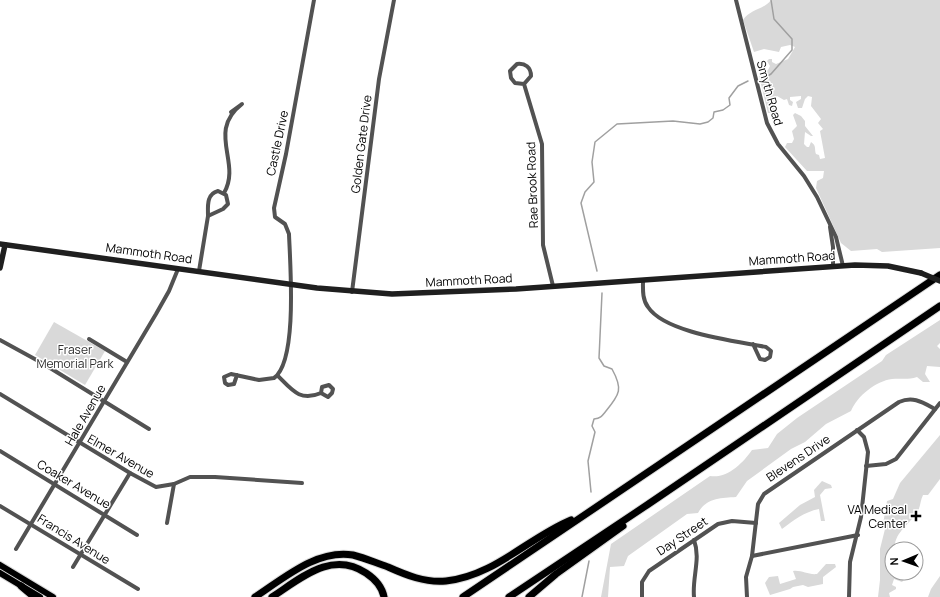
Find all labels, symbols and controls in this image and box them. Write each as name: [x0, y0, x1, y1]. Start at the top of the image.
street label: Smyth Road: [753, 58, 787, 128]
street label: Golden Gate Drive: [347, 94, 375, 194]
street label: Castle Drive: [262, 109, 292, 177]
street label: Rae Brook Road: [522, 142, 542, 228]
street label: Mammoth Road: [105, 239, 193, 267]
street label: Mammoth Road: [748, 246, 836, 270]
street label: Mammoth Road: [425, 269, 513, 291]
park label: Fraser Memorial Park: [36, 341, 115, 372]
street label: Hale Avenue: [61, 381, 109, 449]
street label: Elmer Avenue: [84, 430, 158, 482]
street label: Blevens Drive: [763, 430, 833, 486]
street label: Coaker Avenue: [34, 455, 114, 513]
place label: VA Medical Center: [848, 501, 908, 532]
street label: Francis Avenue: [34, 510, 114, 568]
marker: VA Medical Center: [910, 510, 922, 522]
street label: Day Street: [653, 513, 711, 559]
north arrow: [884, 541, 924, 581]
text: N: [886, 557, 901, 566]

